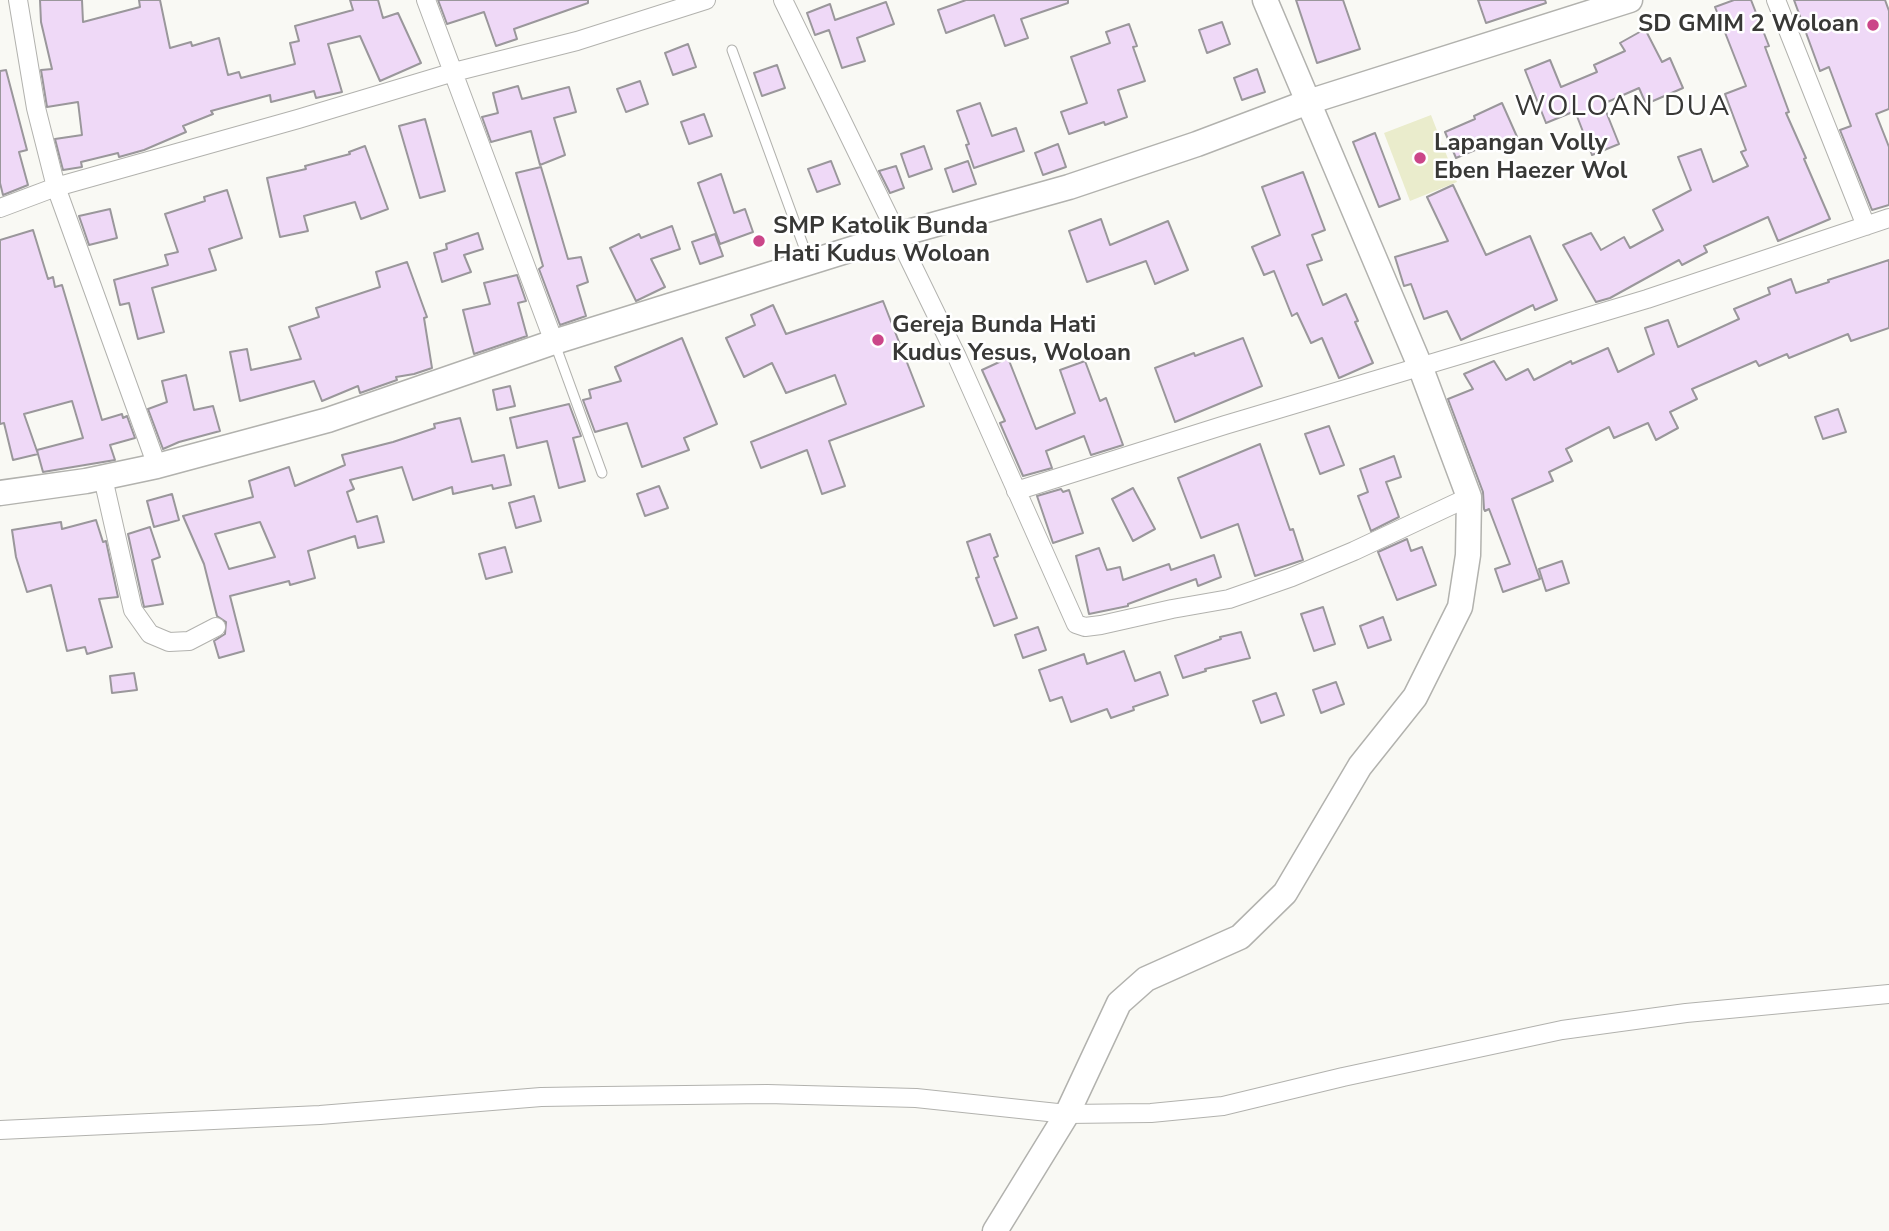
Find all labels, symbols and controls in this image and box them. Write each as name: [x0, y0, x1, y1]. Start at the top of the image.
place label: SD GMIM 2 Woloan: [1638, 11, 1859, 39]
marker: SD GMIM 2 Woloan: [1865, 17, 1881, 33]
district label: WOLOAN DUA: [1516, 91, 1730, 125]
place label: Lapangan Volly Eben Haezer Wol: [1434, 130, 1627, 186]
marker: Lapangan Volly Eben Haezer Wol: [1412, 150, 1428, 166]
place label: SMP Katolik Bunda Hati Kudus Woloan: [773, 213, 990, 269]
marker: SMP Katolik Bunda Hati Kudus Woloan: [751, 233, 767, 249]
place label: Gereja Bunda Hati Kudus Yesus, Woloan: [892, 312, 1131, 368]
marker: Gereja Bunda Hati Kudus Yesus, Woloan: [870, 332, 886, 348]

